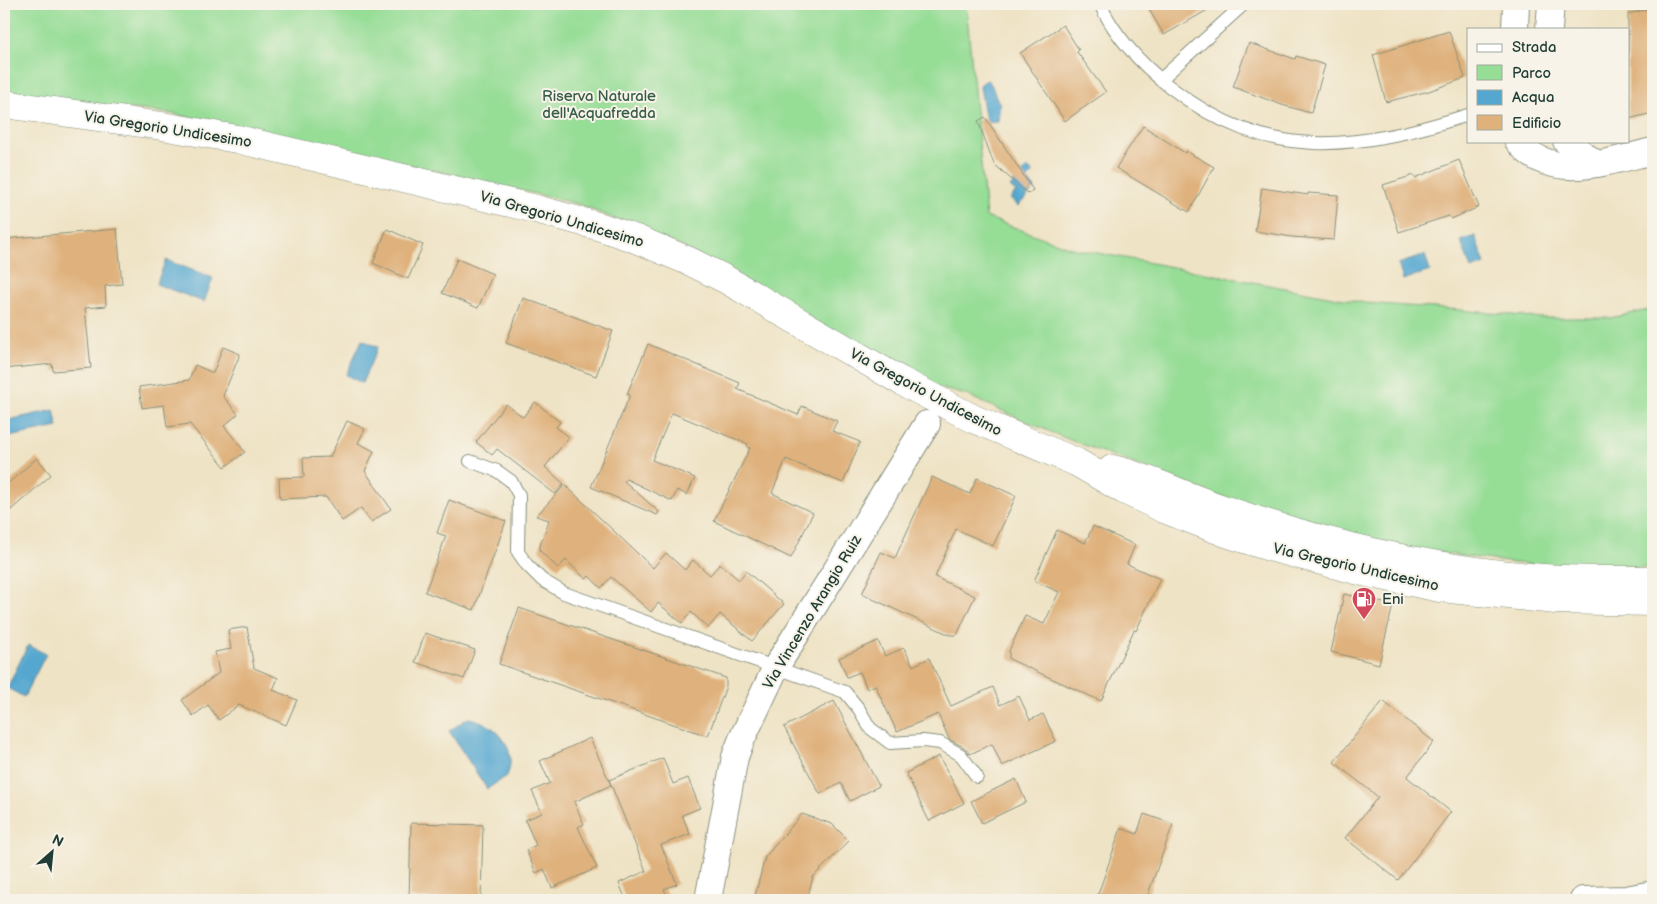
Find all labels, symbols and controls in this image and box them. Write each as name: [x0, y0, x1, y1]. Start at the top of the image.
legend: [1467, 28, 1630, 142]
text: Strada: [1512, 38, 1556, 57]
text: Parco: [1512, 64, 1551, 83]
park label: Riserva Naturale dell'Acquafredda: [542, 87, 656, 123]
text: Acqua: [1512, 88, 1554, 107]
street label: Via Gregorio Undicesimo: [83, 107, 253, 152]
text: Edificio: [1512, 114, 1561, 133]
street label: Via Gregorio Undicesimo: [478, 187, 646, 252]
street label: Via Gregorio Undicesimo: [846, 344, 1005, 441]
street label: Via Vincenzo Arangio Ruiz: [759, 531, 866, 693]
street label: Via Gregorio Undicesimo: [1271, 539, 1441, 596]
fuel station icon: Eni: [1351, 586, 1377, 620]
place label: Eni: [1382, 590, 1404, 609]
north arrow: [28, 826, 78, 876]
text: N: [49, 831, 66, 851]

